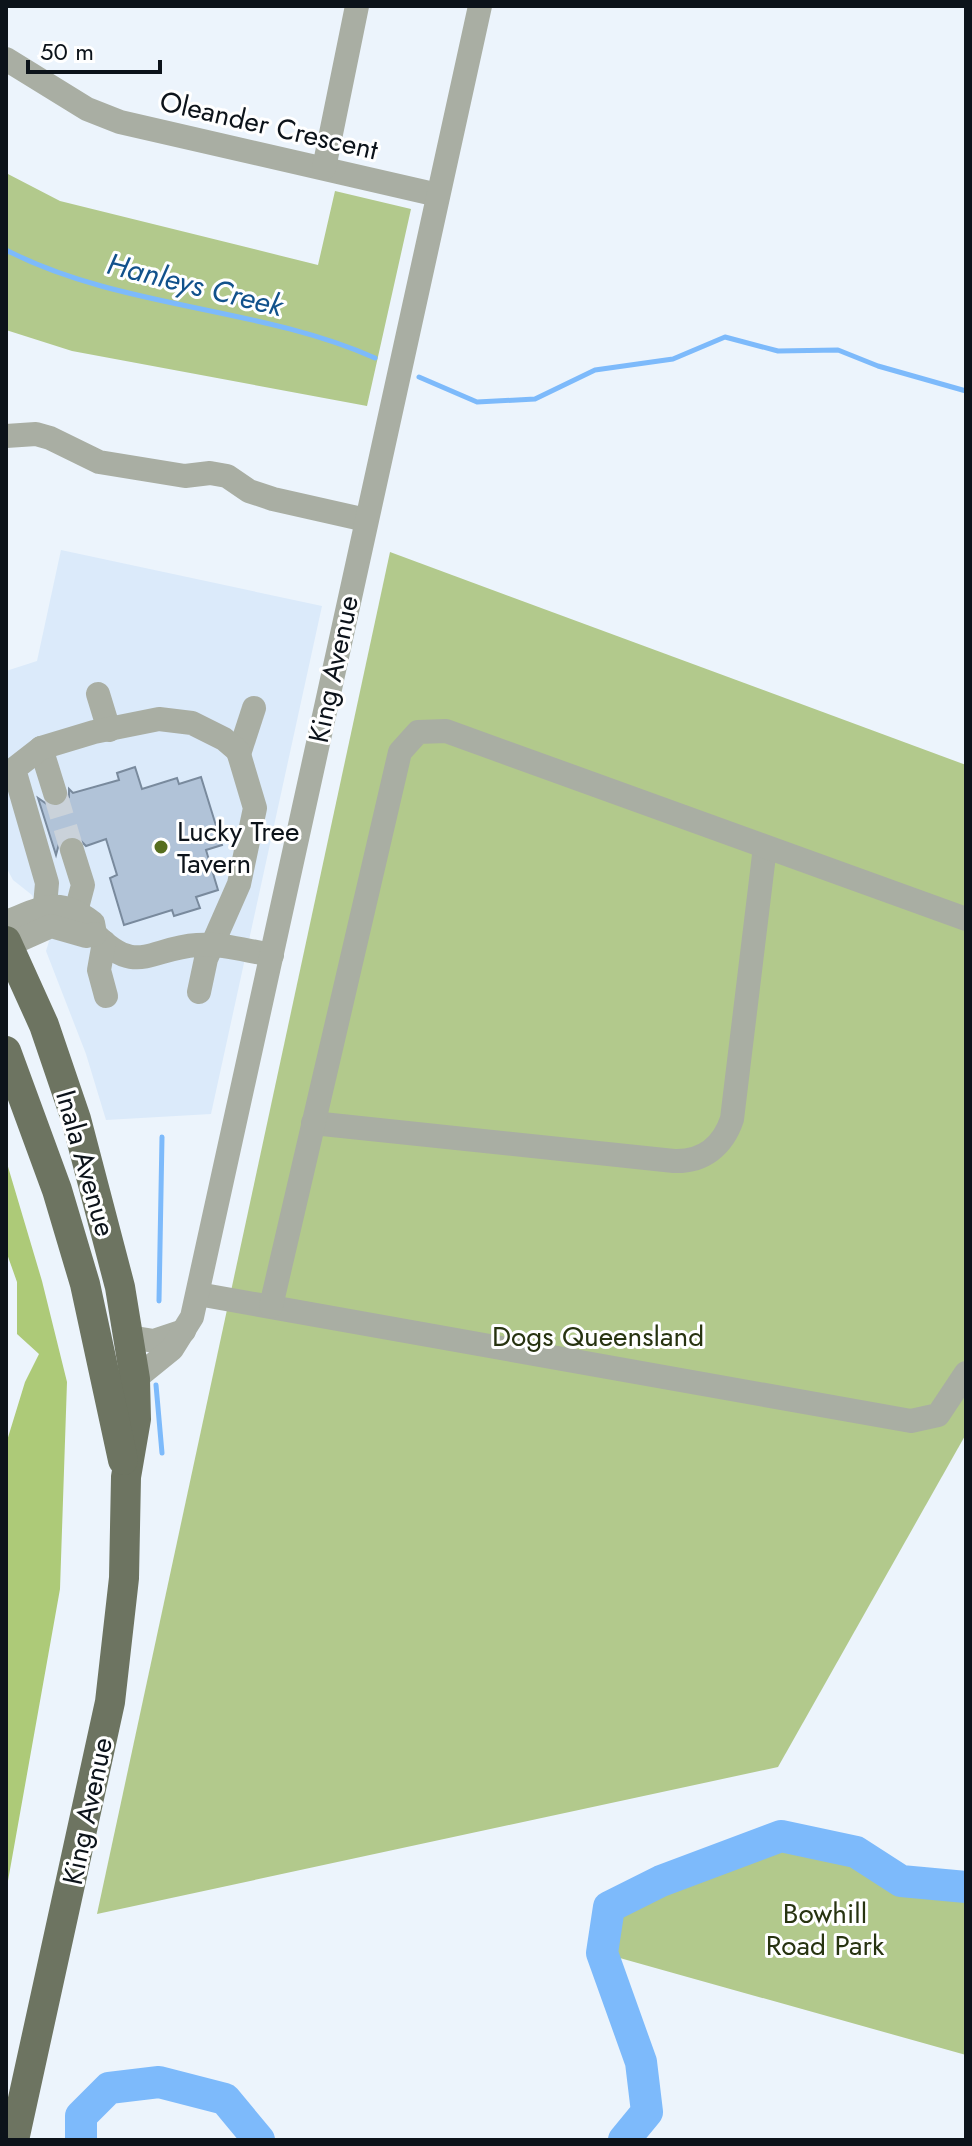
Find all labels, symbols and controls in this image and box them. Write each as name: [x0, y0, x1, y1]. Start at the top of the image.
scale bar: [28, 24, 160, 74]
text: 50 m: [40, 34, 94, 69]
street label: Oleander Crescent: [156, 80, 382, 171]
water label: Hanleys Creek: [103, 242, 289, 327]
street label: King Avenue: [298, 592, 369, 746]
place label: Lucky Tree Tavern: [177, 811, 299, 884]
marker: Lucky Tree Tavern: [152, 838, 170, 856]
street label: Inala Avenue: [45, 1085, 126, 1241]
park label: Dogs Queensland: [492, 1316, 704, 1357]
street label: King Avenue: [52, 1734, 123, 1888]
park label: Bowhill Road Park: [766, 1893, 885, 1966]

